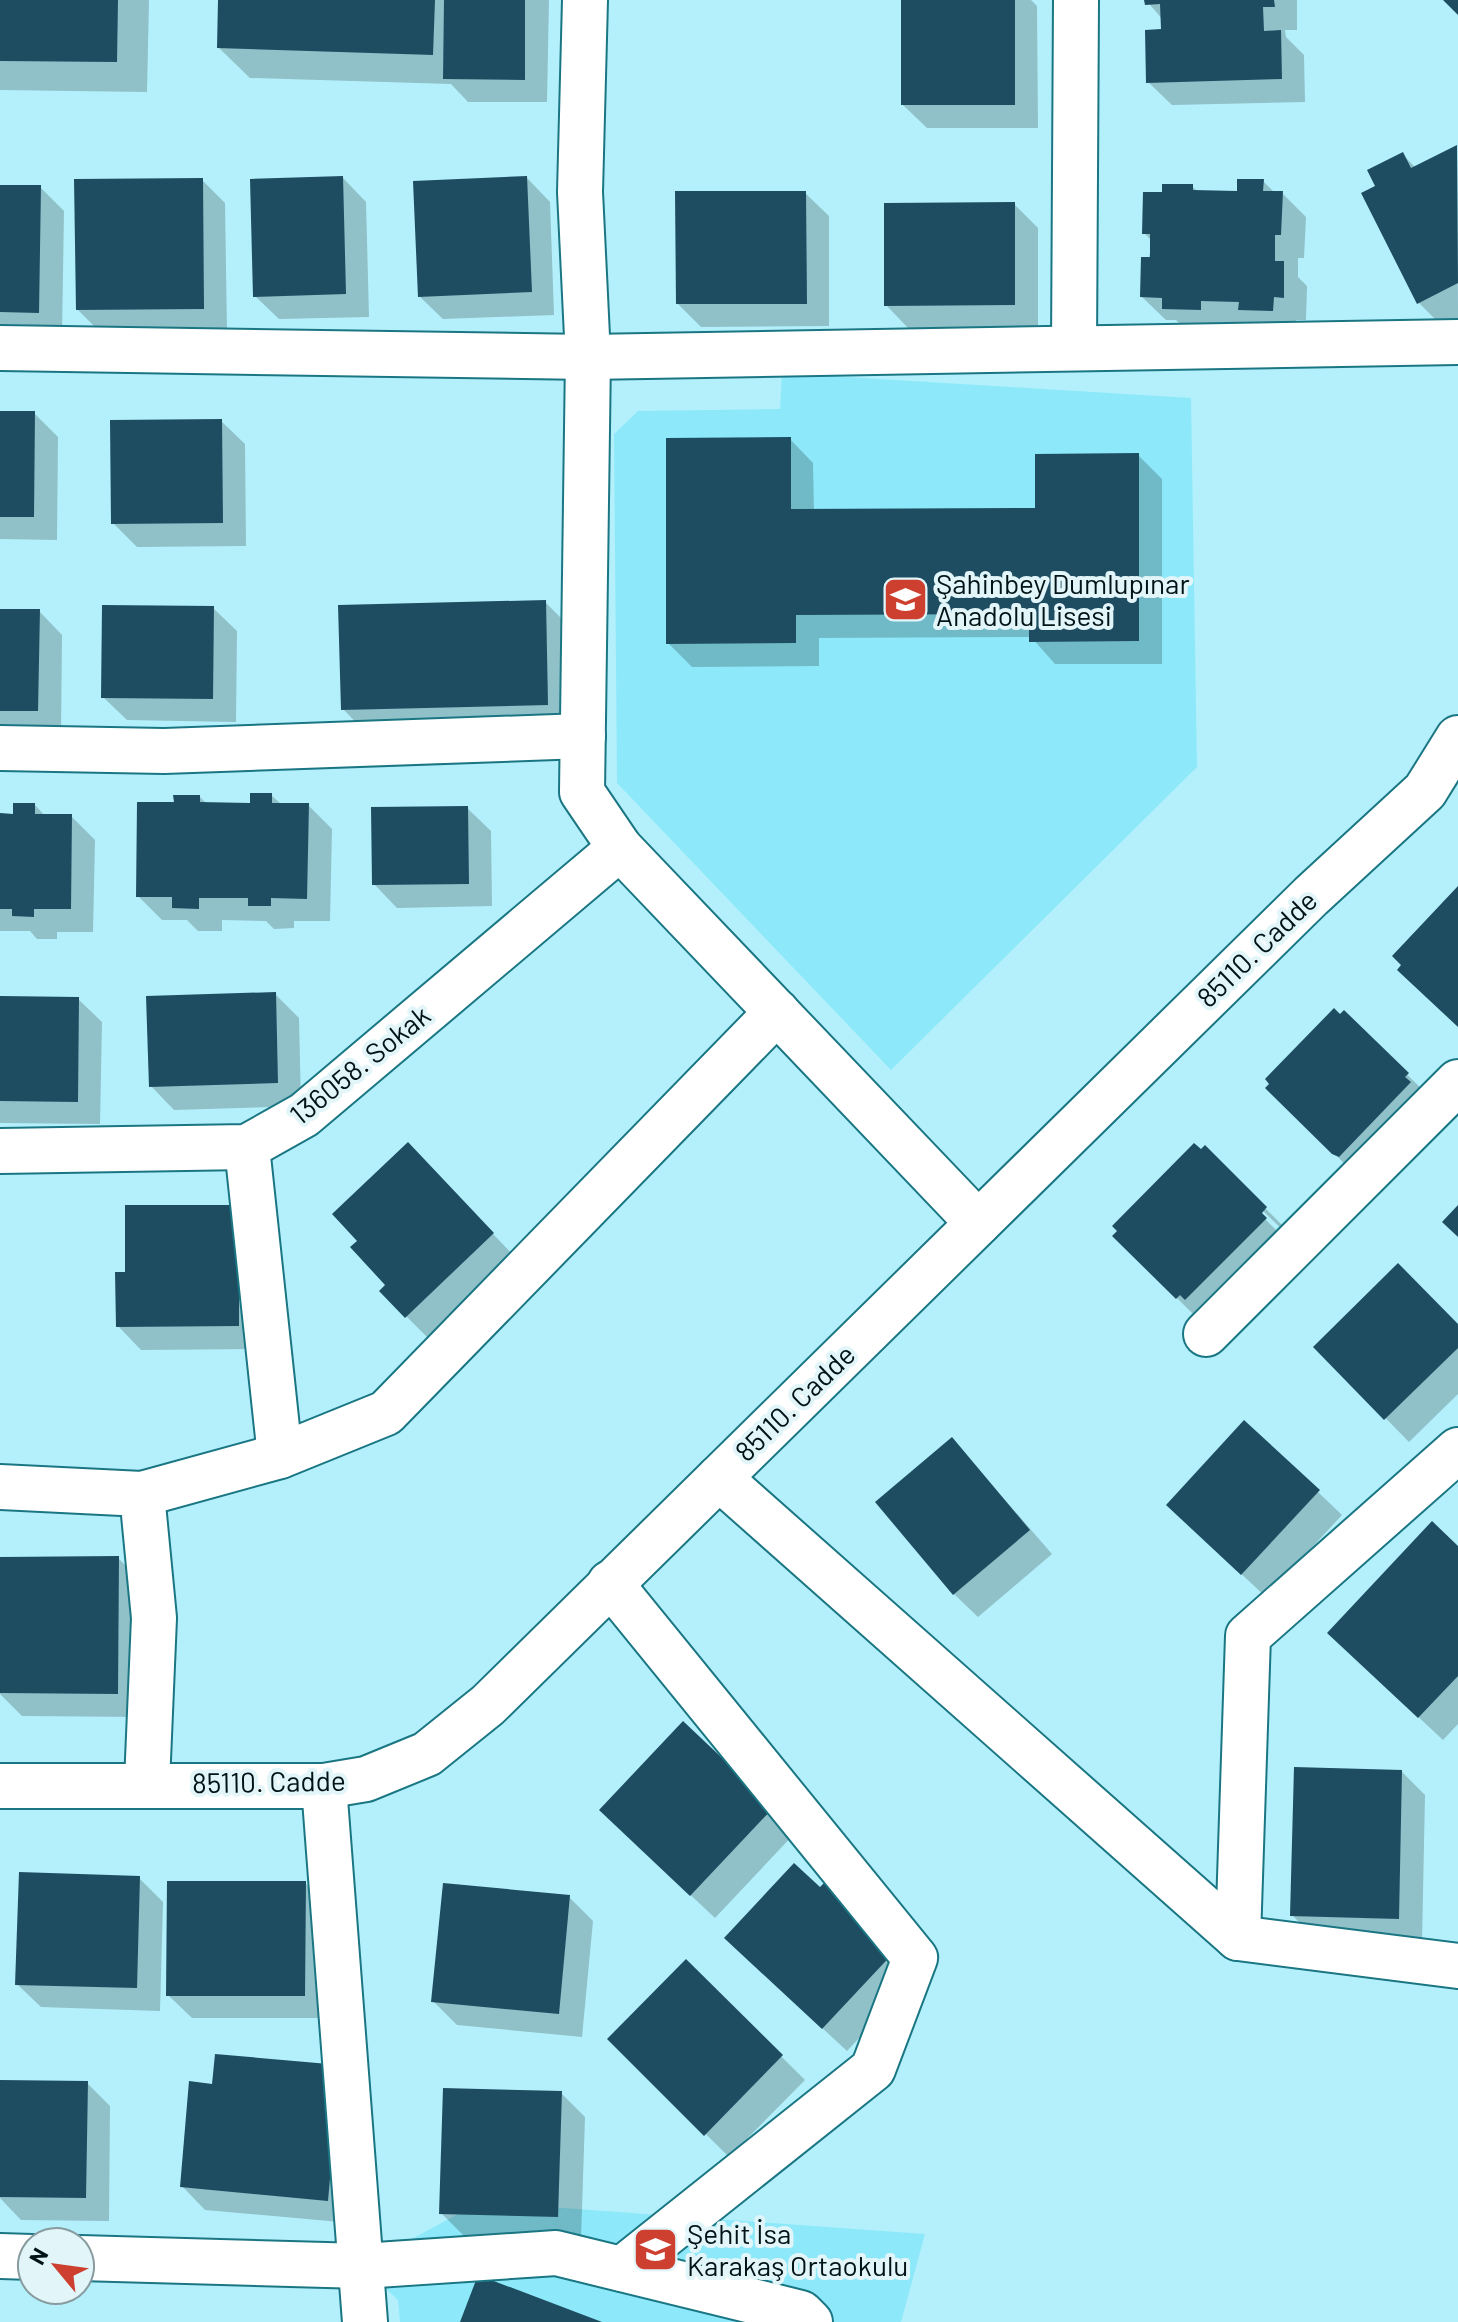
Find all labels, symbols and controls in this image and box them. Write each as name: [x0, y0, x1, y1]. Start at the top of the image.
place label: Şahinbey Dumlupınar Anadolu Lisesi: [936, 566, 1190, 632]
school or university icon: Şahinbey Dumlupınar Anadolu Lisesi: [881, 576, 929, 624]
street label: 85110. Cadde: [1189, 883, 1323, 1014]
street label: 136058. Sokak: [282, 997, 436, 1131]
street label: 85110. Cadde: [727, 1337, 861, 1468]
street label: 85110. Cadde: [192, 1763, 346, 1799]
place label: Şehit İsa Karakaş Ortaokulu: [687, 2216, 908, 2282]
north arrow: [16, 2226, 96, 2306]
school or university icon: Şehit İsa Karakaş Ortaokulu: [632, 2226, 680, 2274]
text: N: [23, 2243, 53, 2269]

